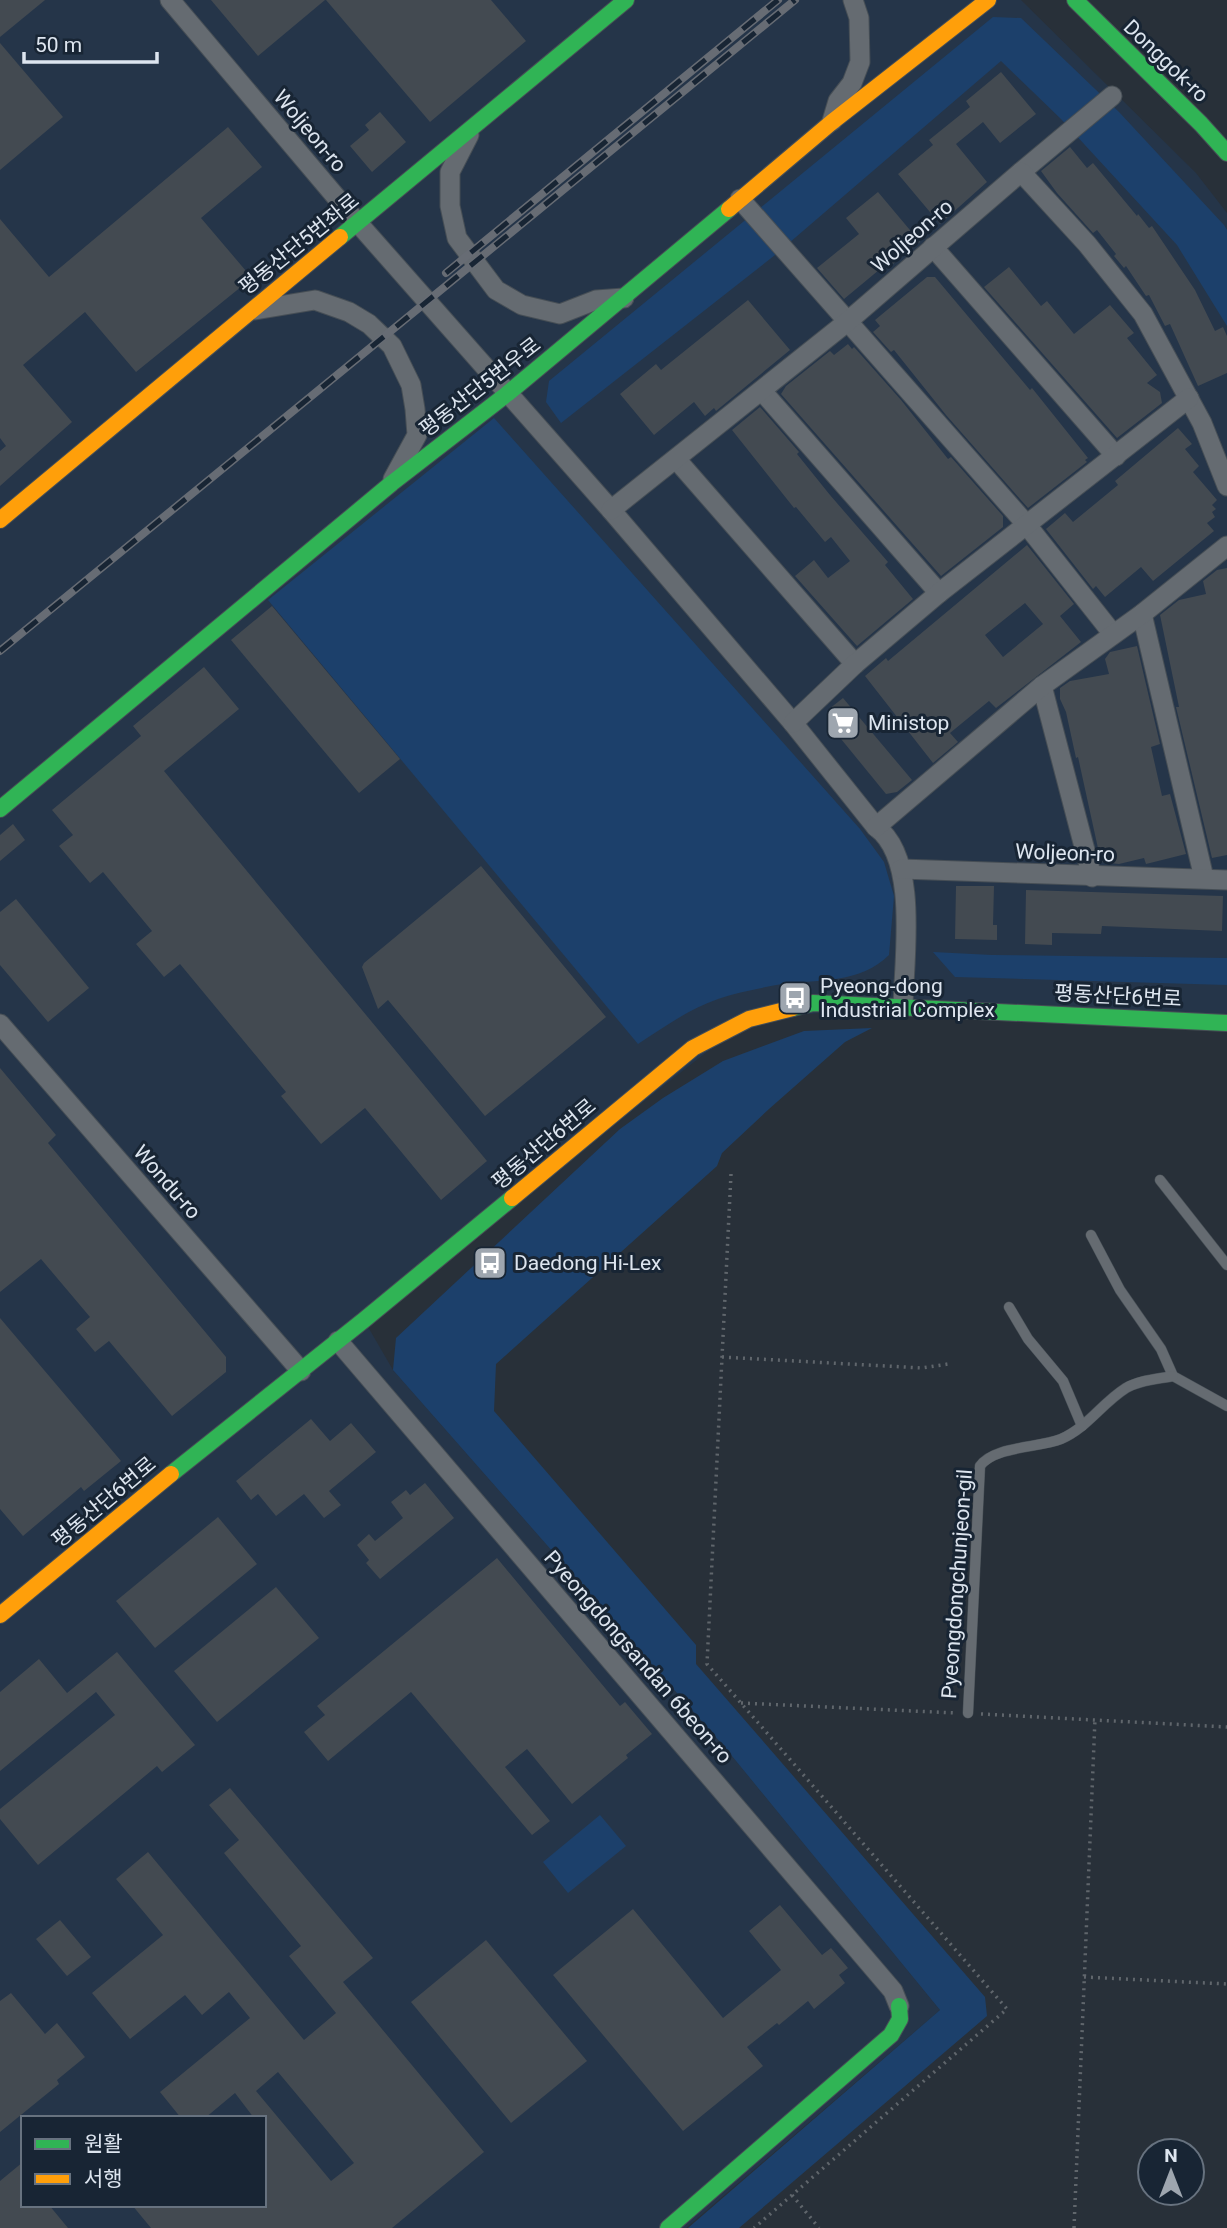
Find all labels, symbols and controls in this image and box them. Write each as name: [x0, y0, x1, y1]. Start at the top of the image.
street label: Donggok-ro: [1119, 15, 1213, 107]
scale bar: [24, 21, 158, 65]
text: 50 m: [35, 33, 82, 57]
street label: Woljeon-ro: [269, 85, 351, 177]
street label: 평동산단5번좌로: [234, 188, 364, 300]
street label: Woljeon-ro: [866, 194, 958, 278]
street label: 평동산단5번우로: [415, 332, 545, 442]
supermarket icon: Ministop: [824, 704, 862, 742]
place label: Ministop: [868, 711, 949, 735]
street label: Woljeon-ro: [1015, 839, 1115, 867]
place label: Pyeong-dong Industrial Complex: [820, 974, 995, 1022]
bus stop icon: Pyeong-dong Industrial Complex: [776, 979, 814, 1017]
street label: 평동산단6번로: [1054, 981, 1182, 1011]
street label: 평동산단6번로: [487, 1094, 601, 1194]
street label: Wondu-ro: [128, 1140, 206, 1224]
bus stop icon: Daedong Hi-Lex: [471, 1244, 509, 1282]
place label: Daedong Hi-Lex: [514, 1251, 662, 1275]
street label: 평동산단6번로: [47, 1452, 161, 1552]
street label: Pyeongdongchunjeon-gil: [937, 1468, 977, 1700]
street label: Pyeongdongsandan 6beon-ro: [539, 1546, 737, 1768]
legend: [21, 2116, 266, 2207]
text: 원활: [84, 2132, 123, 2156]
north arrow: [1136, 2137, 1206, 2207]
text: N: [1164, 2144, 1178, 2167]
text: 서행: [84, 2167, 123, 2191]

